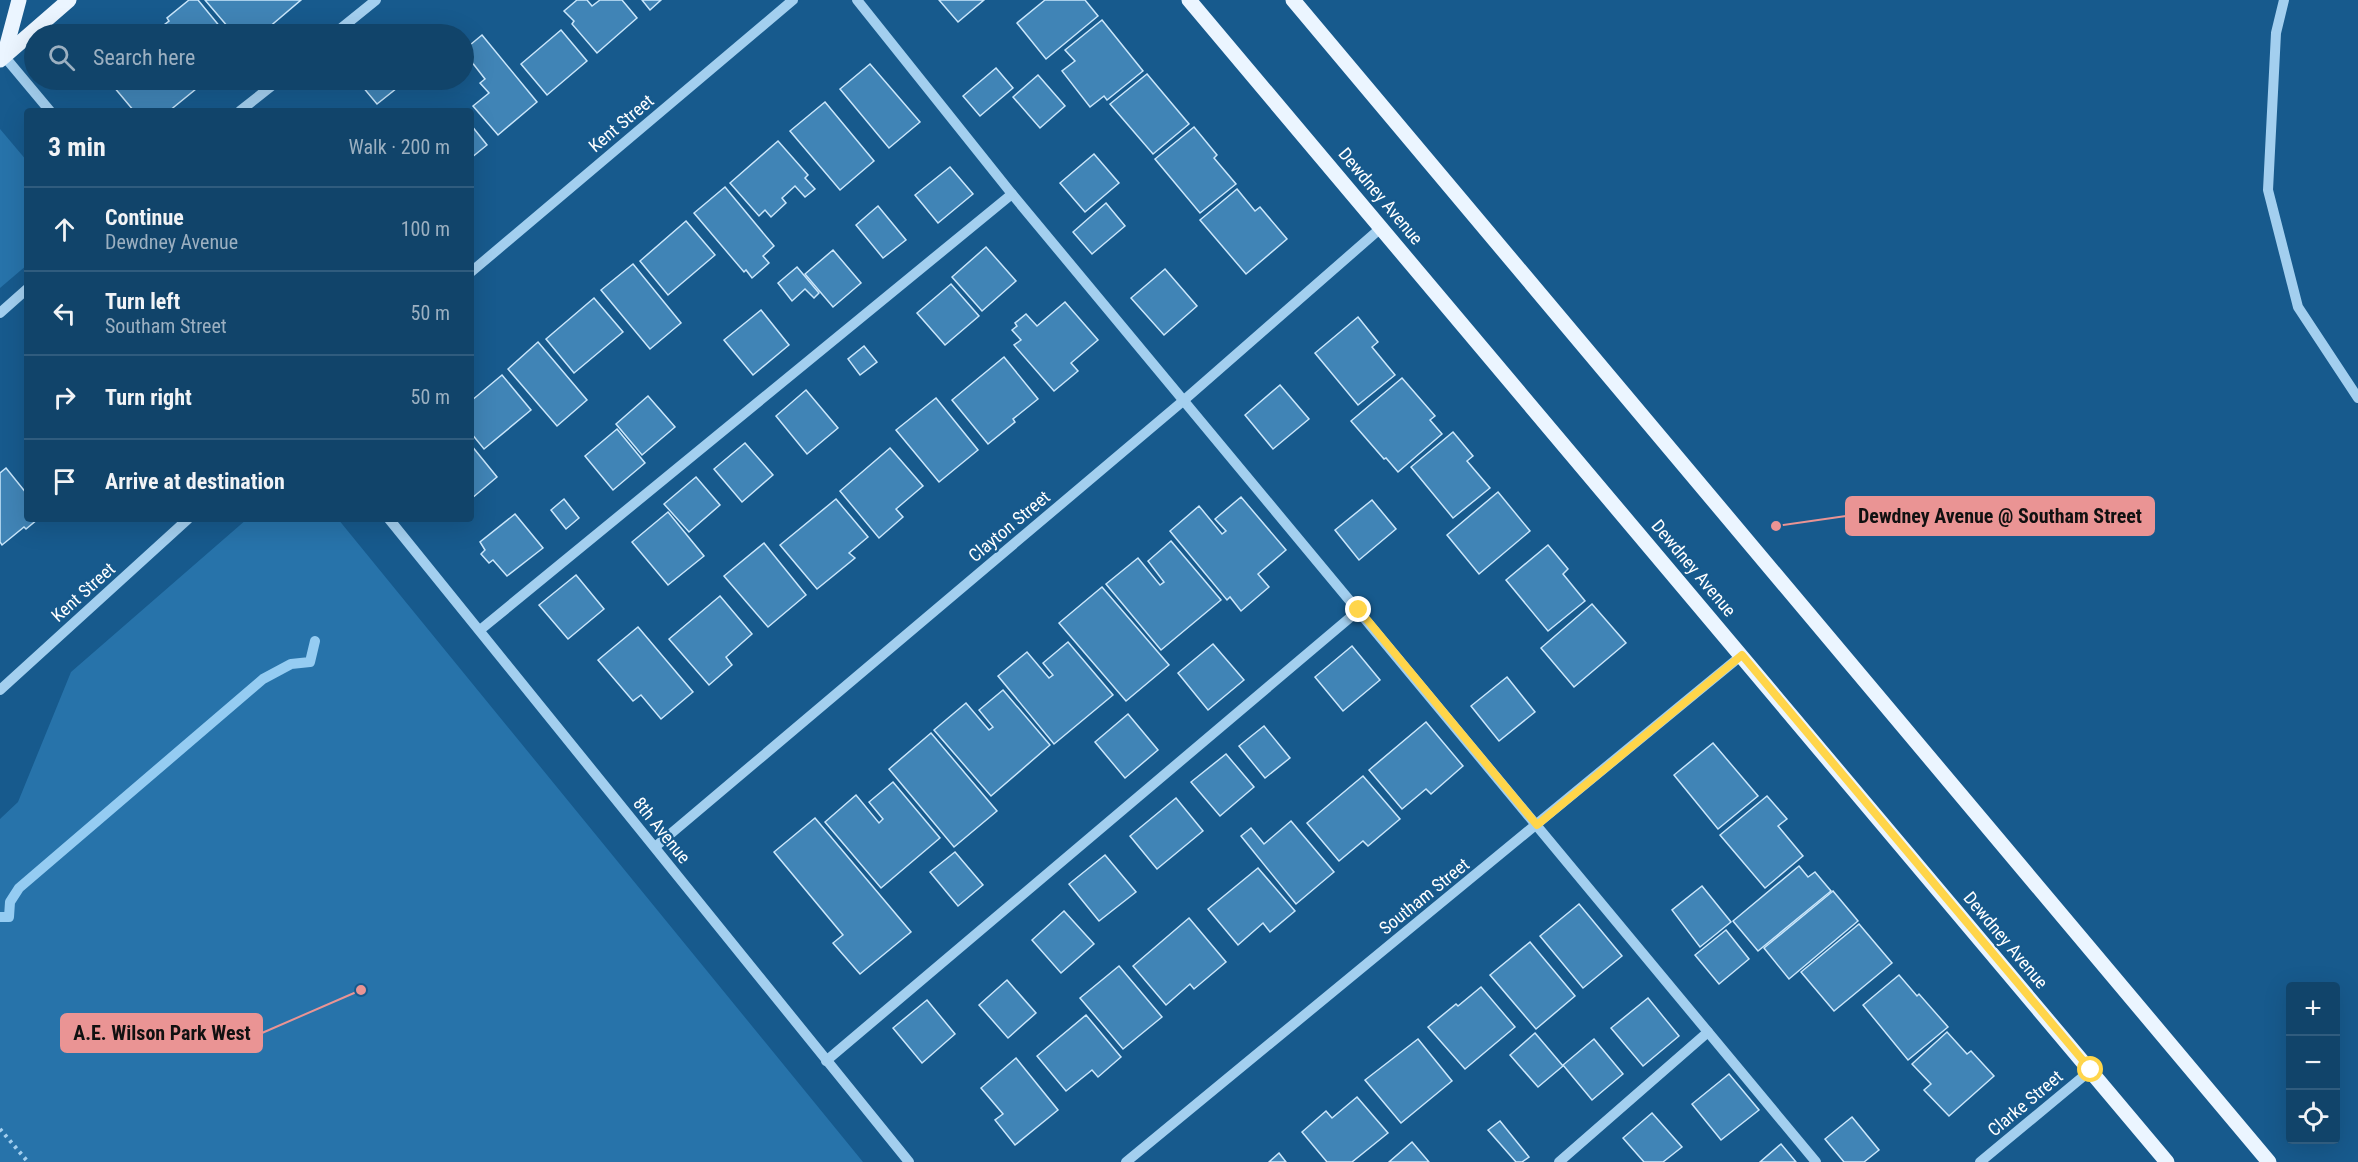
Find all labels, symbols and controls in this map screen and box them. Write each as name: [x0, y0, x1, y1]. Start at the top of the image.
search box: [24, 24, 474, 90]
icon: search: [45, 41, 78, 74]
text: Search here: [93, 45, 195, 70]
street label: Kent Street: [584, 90, 658, 156]
text: 3 min: [48, 132, 106, 162]
text: Walk · 200 m: [349, 135, 450, 159]
street label: Dewdney Avenue: [1334, 143, 1428, 249]
text: Continue: [105, 205, 184, 230]
icon: ahead: [48, 213, 81, 246]
text: 100 m: [401, 217, 450, 241]
text: Dewdney Avenue: [105, 230, 238, 254]
text: Turn left: [105, 289, 180, 314]
icon: left: [48, 297, 81, 330]
text: 50 m: [411, 301, 450, 325]
text: Southam Street: [105, 314, 227, 338]
icon: right: [48, 381, 81, 414]
text: Turn right: [105, 385, 192, 410]
text: 50 m: [411, 385, 450, 409]
icon: arrive: [48, 465, 81, 498]
text: Arrive at destination: [105, 469, 285, 494]
street label: Clayton Street: [964, 486, 1054, 566]
callout: Dewdney Avenue @ Southam Street: [1846, 497, 2154, 535]
text: Dewdney Avenue @ Southam Street: [1858, 504, 2142, 528]
street label: Dewdney Avenue: [1647, 515, 1741, 621]
street label: Kent Street: [47, 558, 119, 626]
route end: [1345, 596, 1371, 622]
street label: 8th Avenue: [629, 793, 695, 867]
street label: Southam Street: [1375, 853, 1473, 939]
street label: Dewdney Avenue: [1959, 887, 2053, 993]
map controls: [2286, 982, 2340, 1144]
button: +: [2286, 982, 2340, 1036]
callout: A.E. Wilson Park West: [61, 1014, 262, 1052]
text: A.E. Wilson Park West: [73, 1021, 251, 1045]
button: −: [2286, 1036, 2340, 1090]
route start: [2077, 1056, 2103, 1082]
street label: Clarke Street: [1983, 1066, 2067, 1140]
button: locate: [2286, 1090, 2340, 1144]

